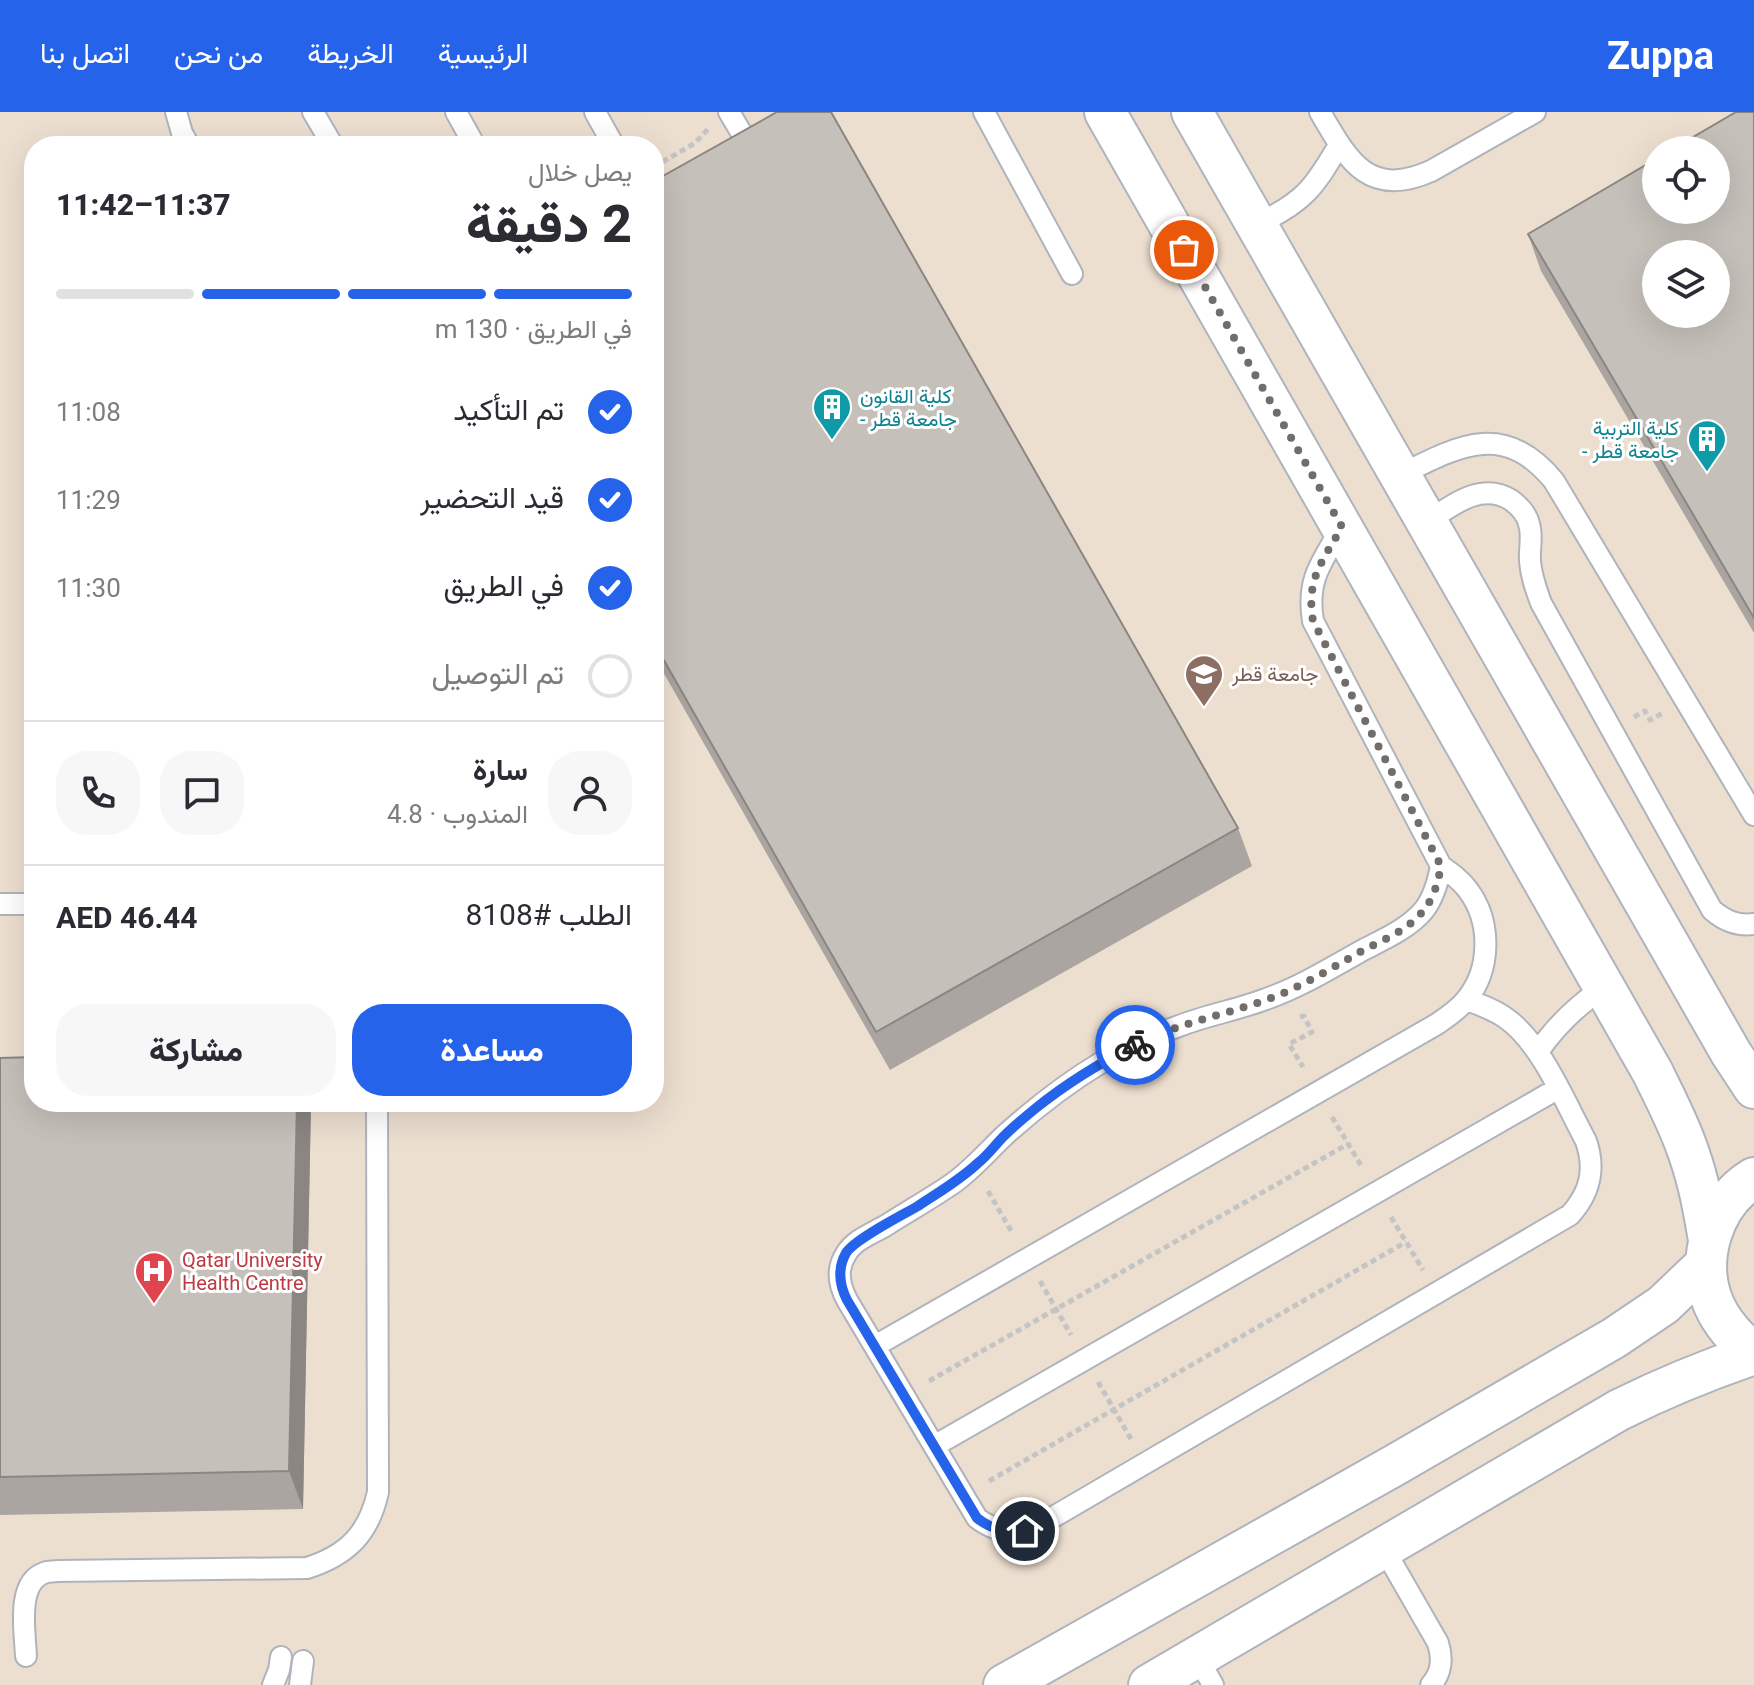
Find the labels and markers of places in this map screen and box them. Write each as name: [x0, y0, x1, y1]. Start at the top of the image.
pin: [1150, 216, 1218, 284]
place label: كلية القانون - جامعة قطر: [860, 384, 957, 432]
building icon: كلية القانون - جامعة قطر: [811, 386, 853, 441]
place label: كلية التربية - جامعة قطر: [1582, 416, 1679, 464]
building icon: كلية التربية - جامعة قطر: [1686, 418, 1728, 473]
school or university icon: جامعة قطر: [1183, 653, 1225, 708]
place label: جامعة قطر: [1231, 662, 1318, 687]
place label: Qatar University Health Centre: [182, 1248, 323, 1295]
hospital icon: Qatar University Health Centre: [133, 1250, 175, 1305]
pin: [991, 1497, 1059, 1565]

